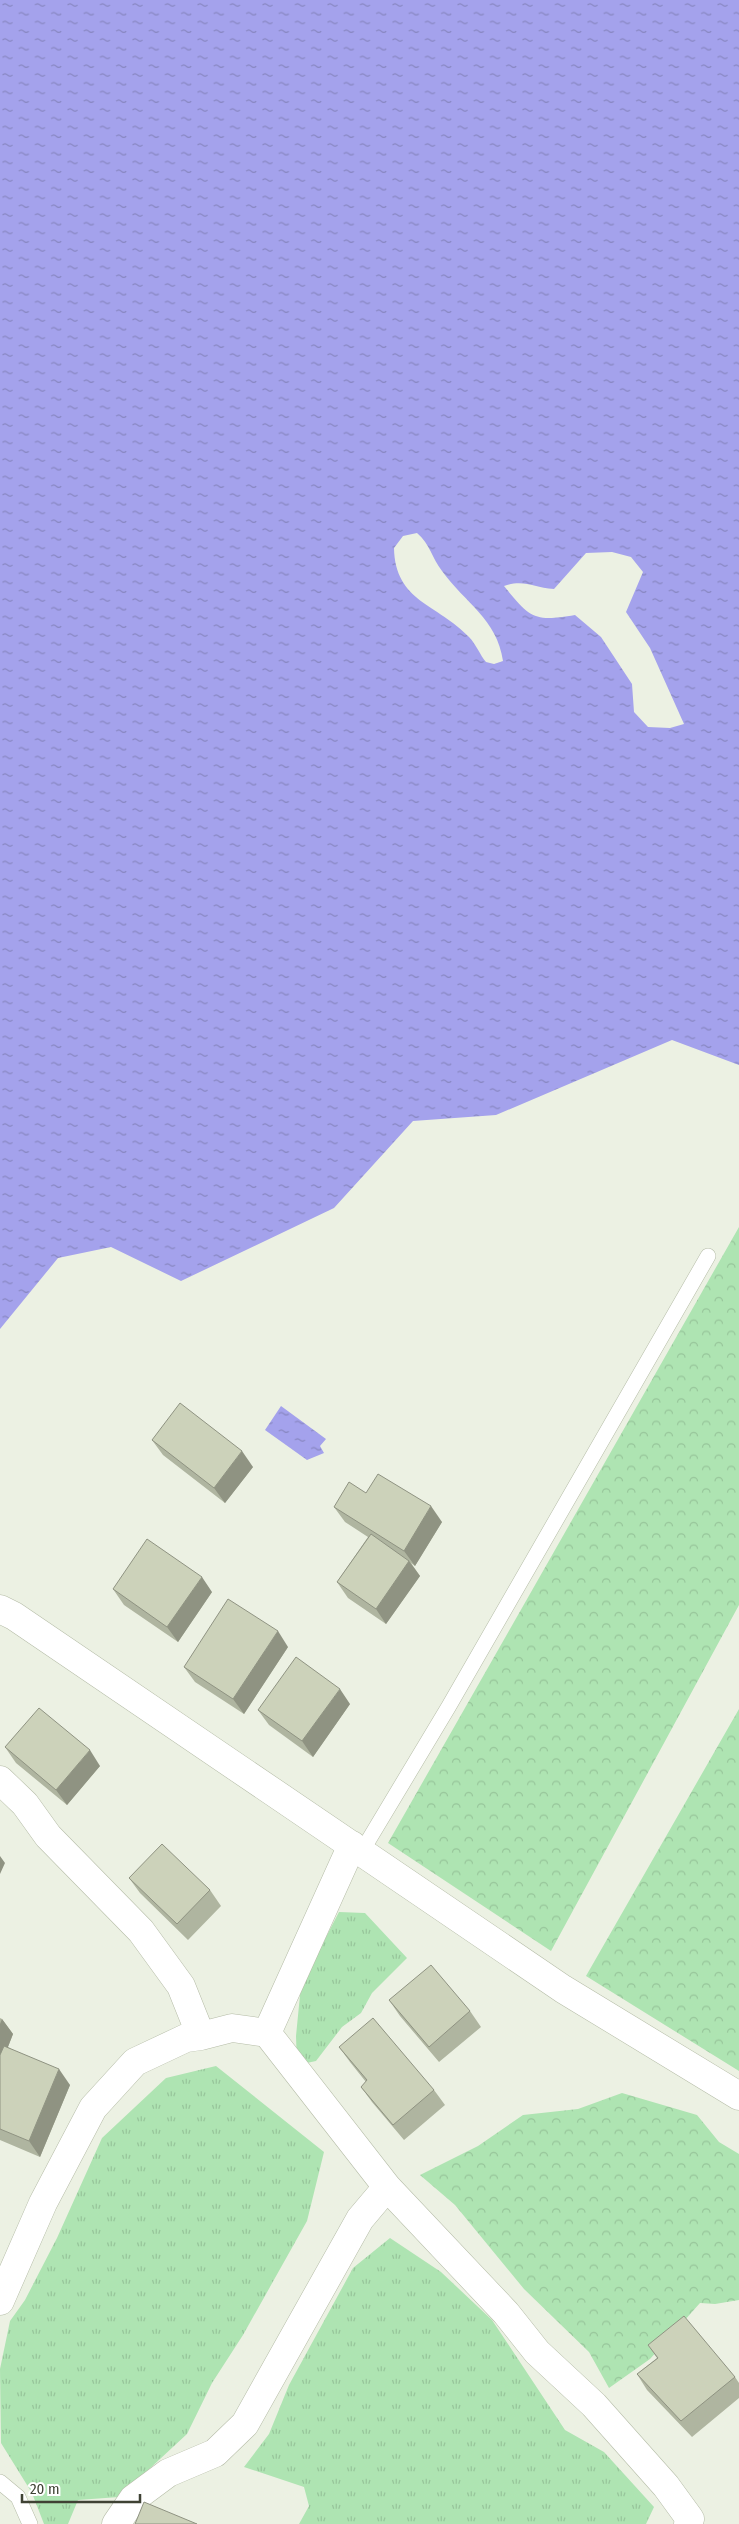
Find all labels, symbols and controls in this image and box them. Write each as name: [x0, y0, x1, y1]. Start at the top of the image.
scale bar: [22, 2472, 140, 2504]
text: 20 m: [30, 2480, 60, 2498]

